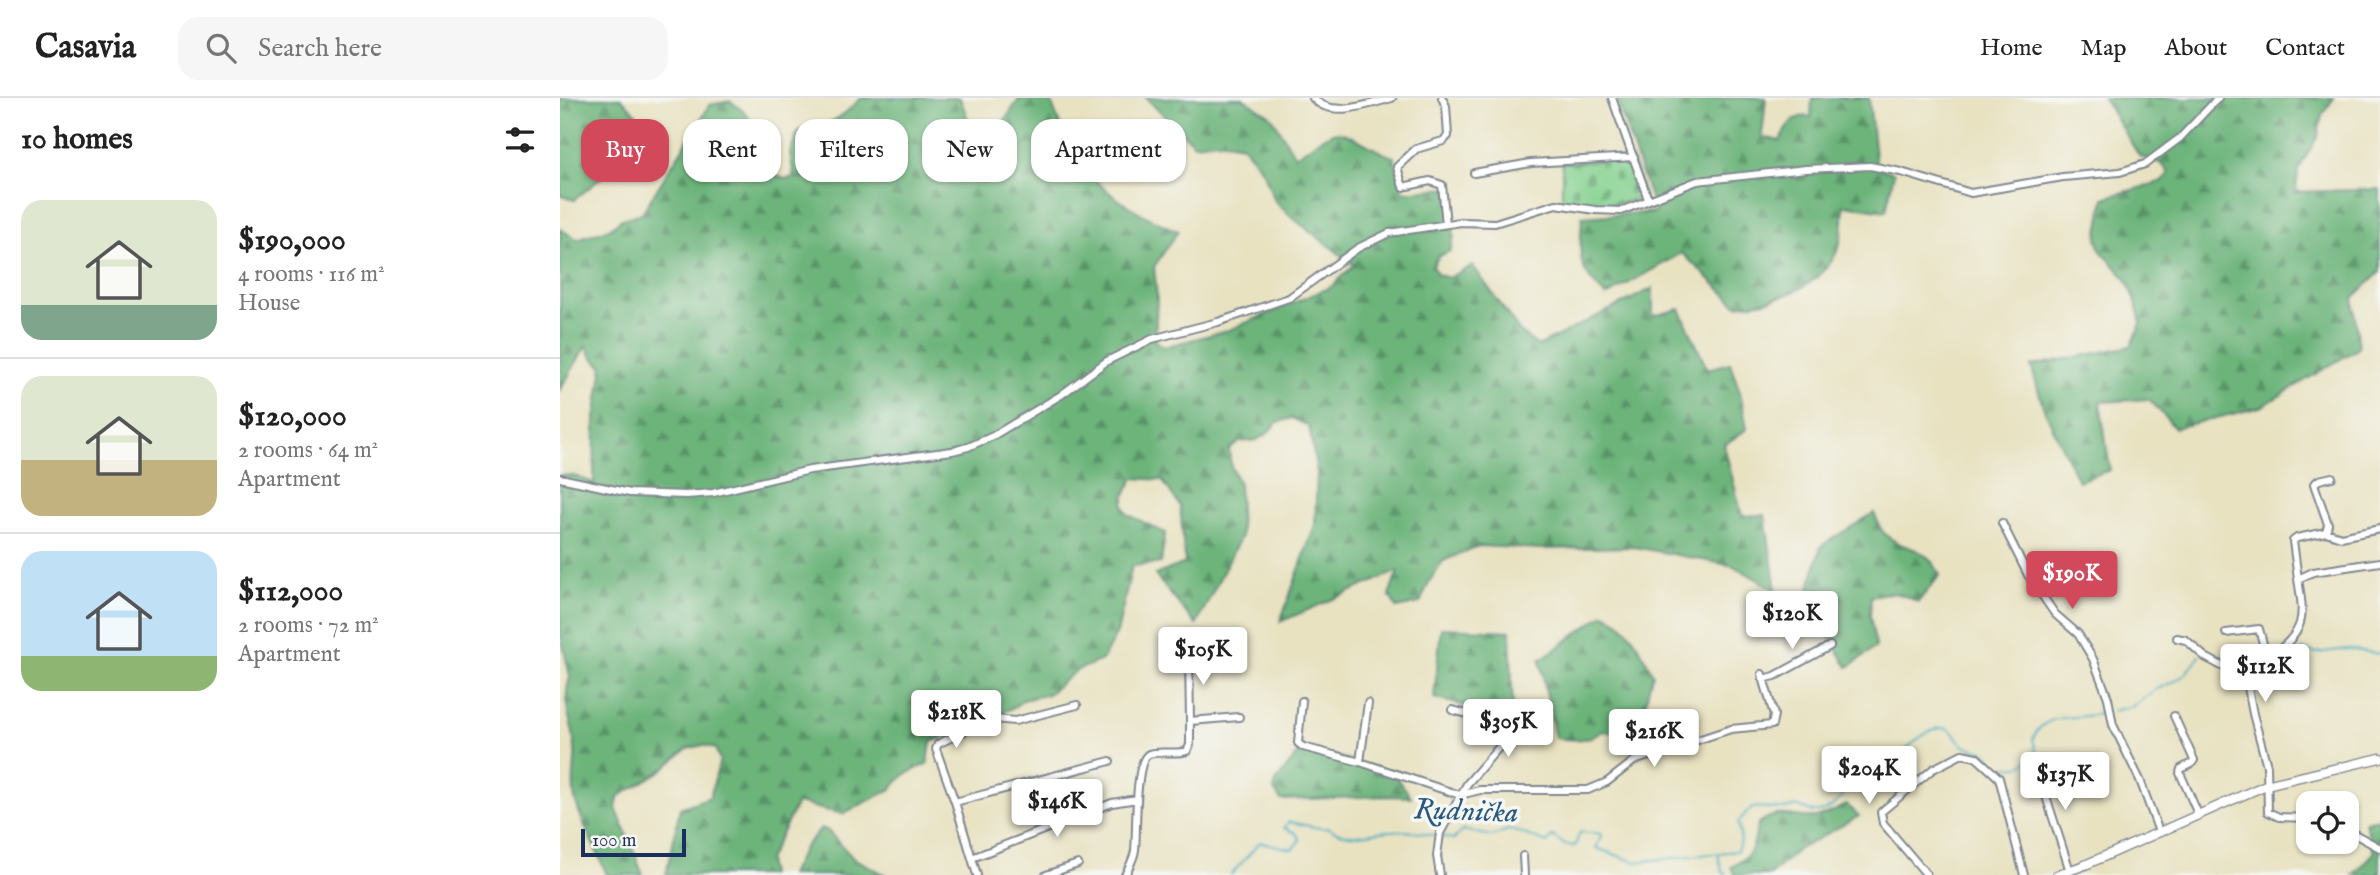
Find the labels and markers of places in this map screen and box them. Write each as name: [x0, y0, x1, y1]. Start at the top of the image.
pin: $190K: [2023, 552, 2121, 611]
pin: $120K: [1743, 592, 1841, 651]
pin: $105K: [1154, 628, 1252, 687]
pin: $112K: [2216, 644, 2314, 704]
pin: $218K: [907, 690, 1005, 750]
pin: $305K: [1459, 700, 1557, 759]
pin: $216K: [1605, 710, 1703, 769]
pin: $204K: [1820, 746, 1918, 806]
pin: $137K: [2016, 752, 2114, 812]
pin: $146K: [1008, 780, 1106, 839]

